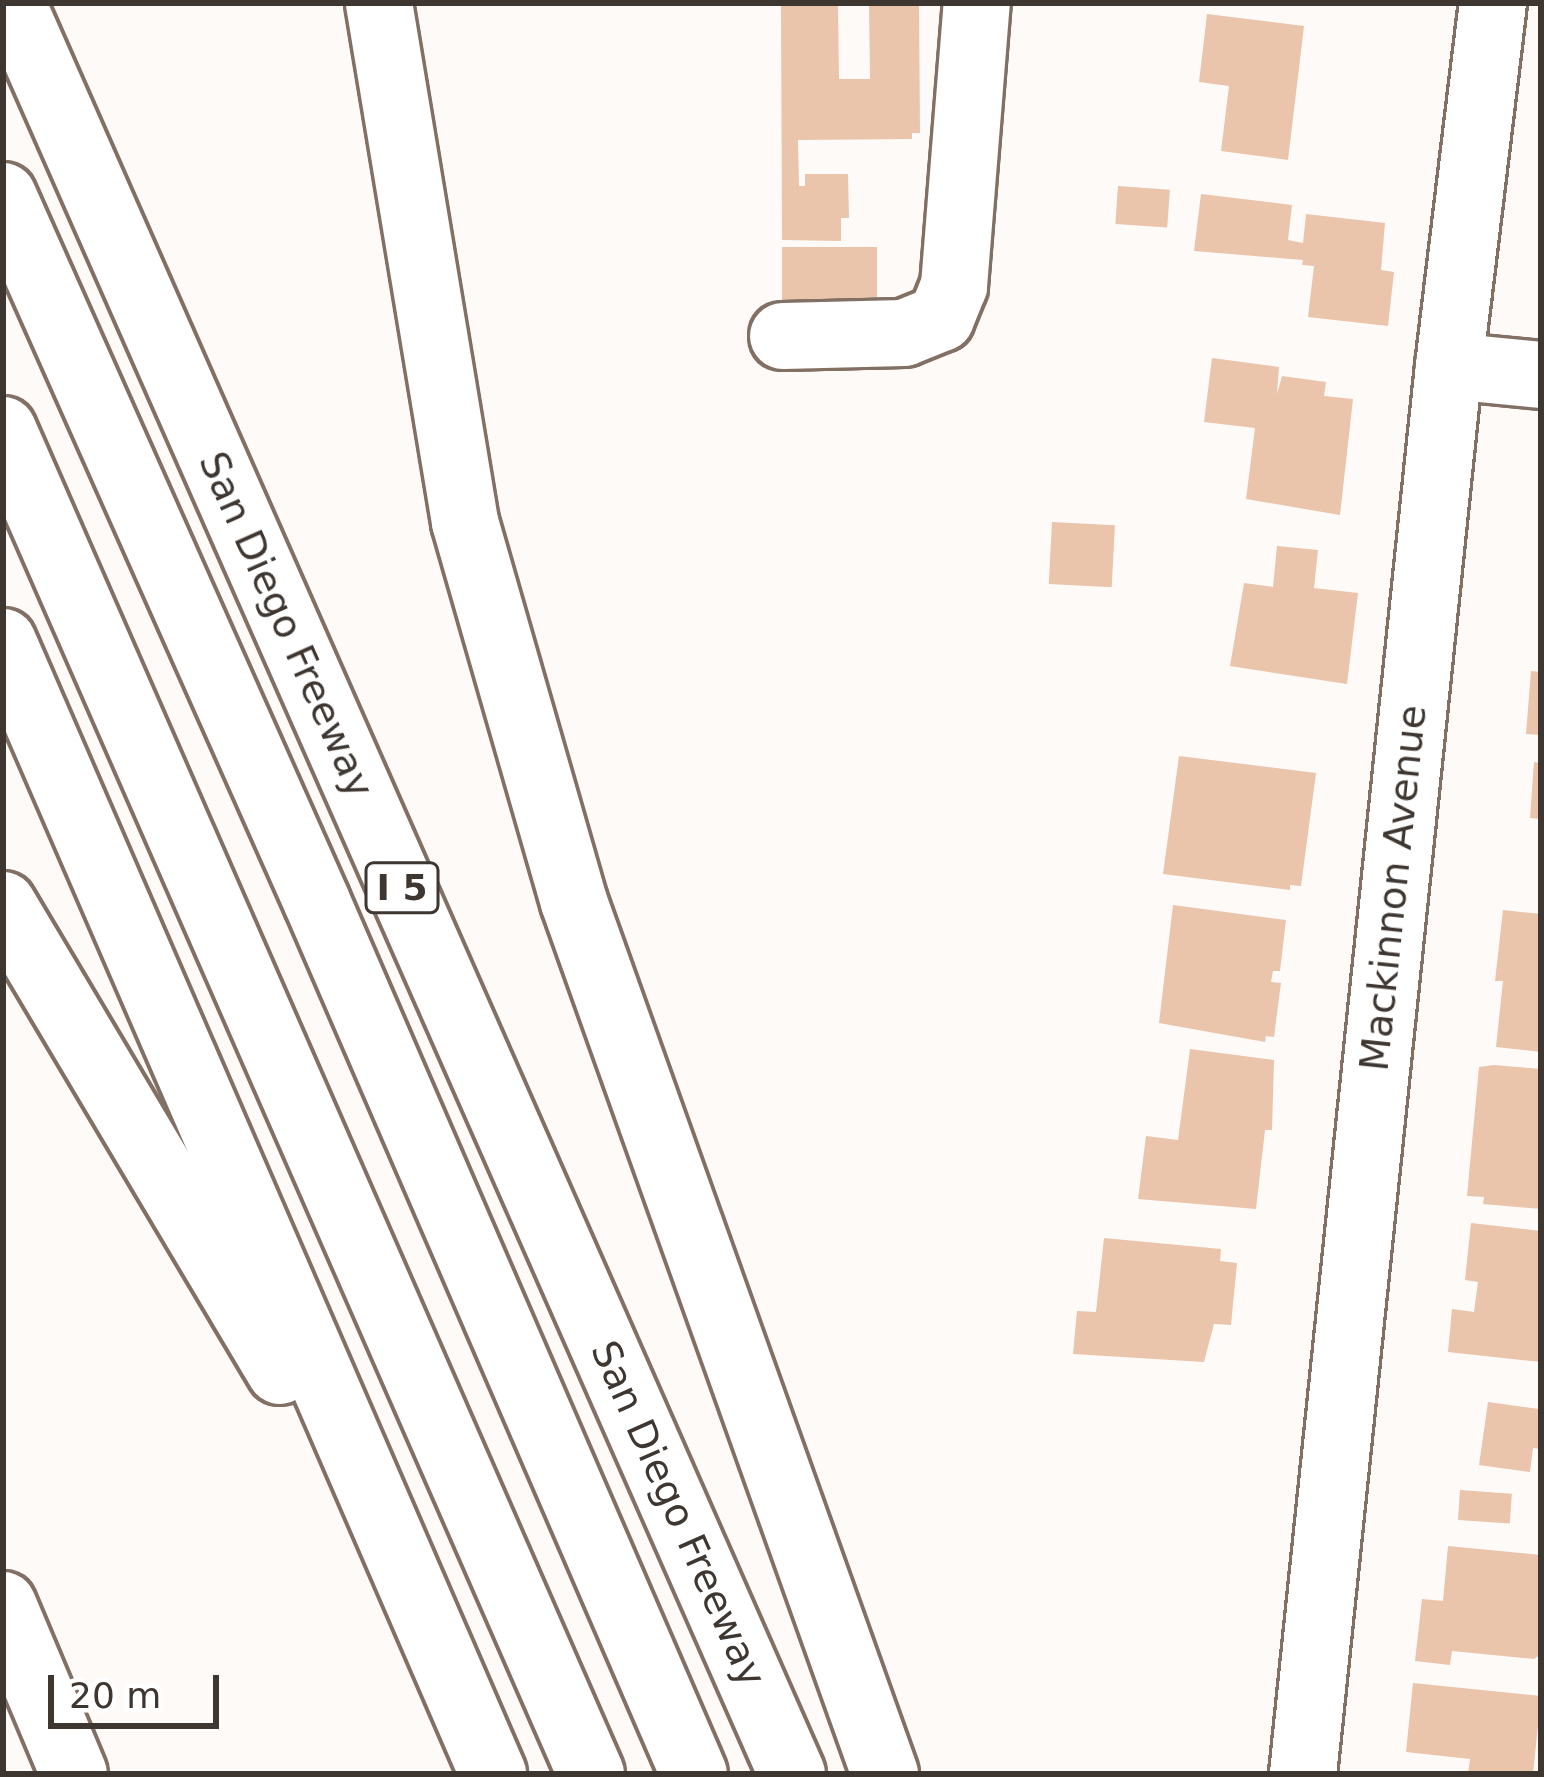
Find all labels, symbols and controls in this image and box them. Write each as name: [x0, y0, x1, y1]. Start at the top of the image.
street label: San Diego Freeway: [189, 445, 383, 805]
street label: Mackinnon Avenue: [1352, 703, 1436, 1073]
road number: I 5: [363, 858, 441, 918]
street label: San Diego Freeway: [581, 1334, 775, 1694]
scale bar: [54, 1651, 225, 1725]
text: 20 m: [69, 1675, 161, 1716]

